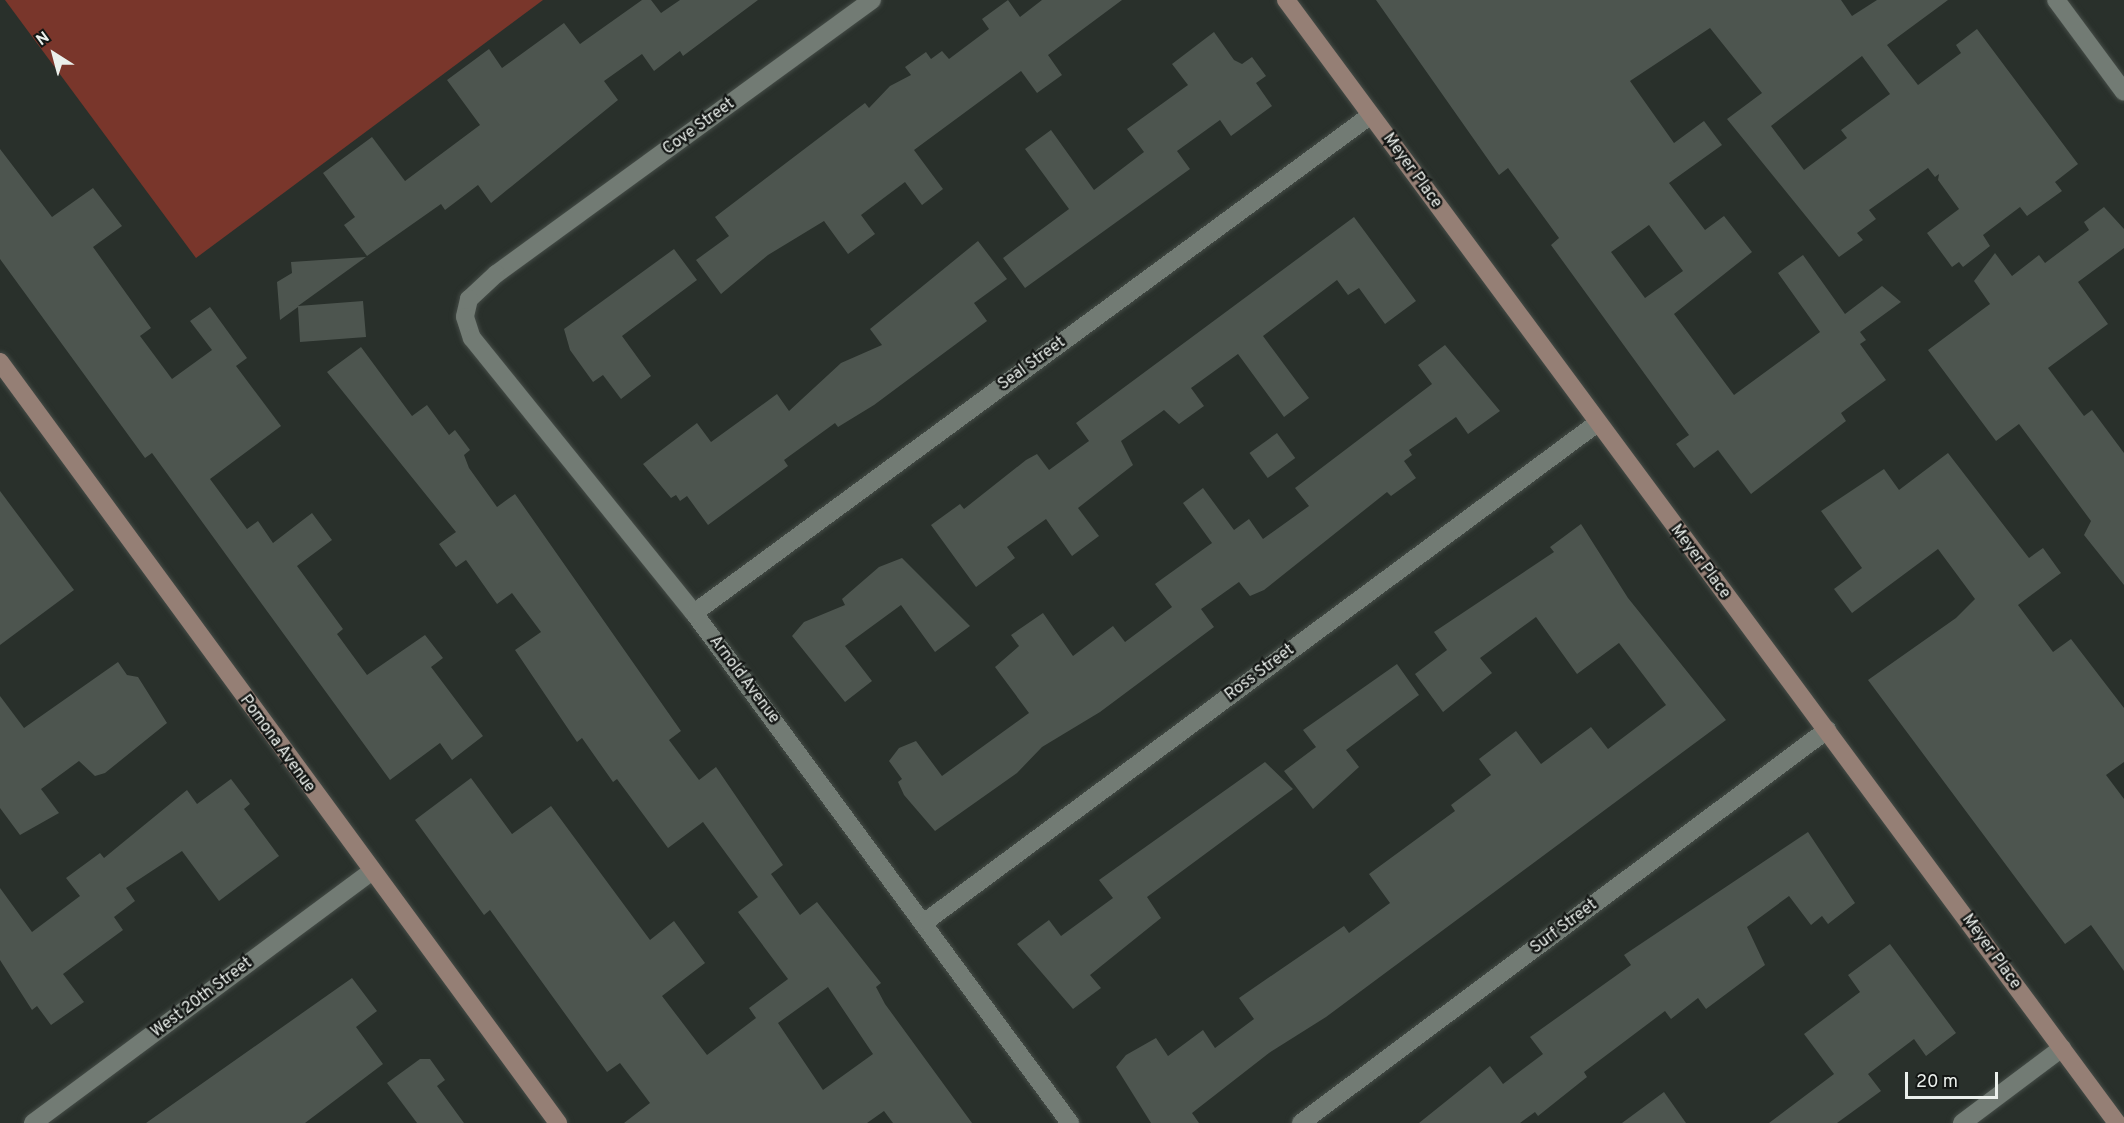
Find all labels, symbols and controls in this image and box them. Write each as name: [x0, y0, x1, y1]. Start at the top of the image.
north arrow: [24, 24, 84, 84]
text: N: [33, 28, 54, 51]
street label: Cove Street: [659, 95, 739, 159]
street label: Meyer Place: [1378, 130, 1446, 212]
street label: Seal Street: [995, 333, 1069, 395]
street label: Meyer Place: [1666, 521, 1734, 603]
street label: Arnold Avenue: [705, 632, 783, 728]
street label: Ross Street: [1222, 641, 1298, 705]
street label: Pomona Avenue: [235, 691, 319, 797]
street label: Surf Street: [1527, 896, 1601, 958]
street label: Meyer Place: [1957, 911, 2025, 993]
street label: West 20th Street: [148, 954, 256, 1042]
scale bar: [1908, 1060, 2001, 1098]
text: 20 m: [1916, 1071, 1958, 1094]

